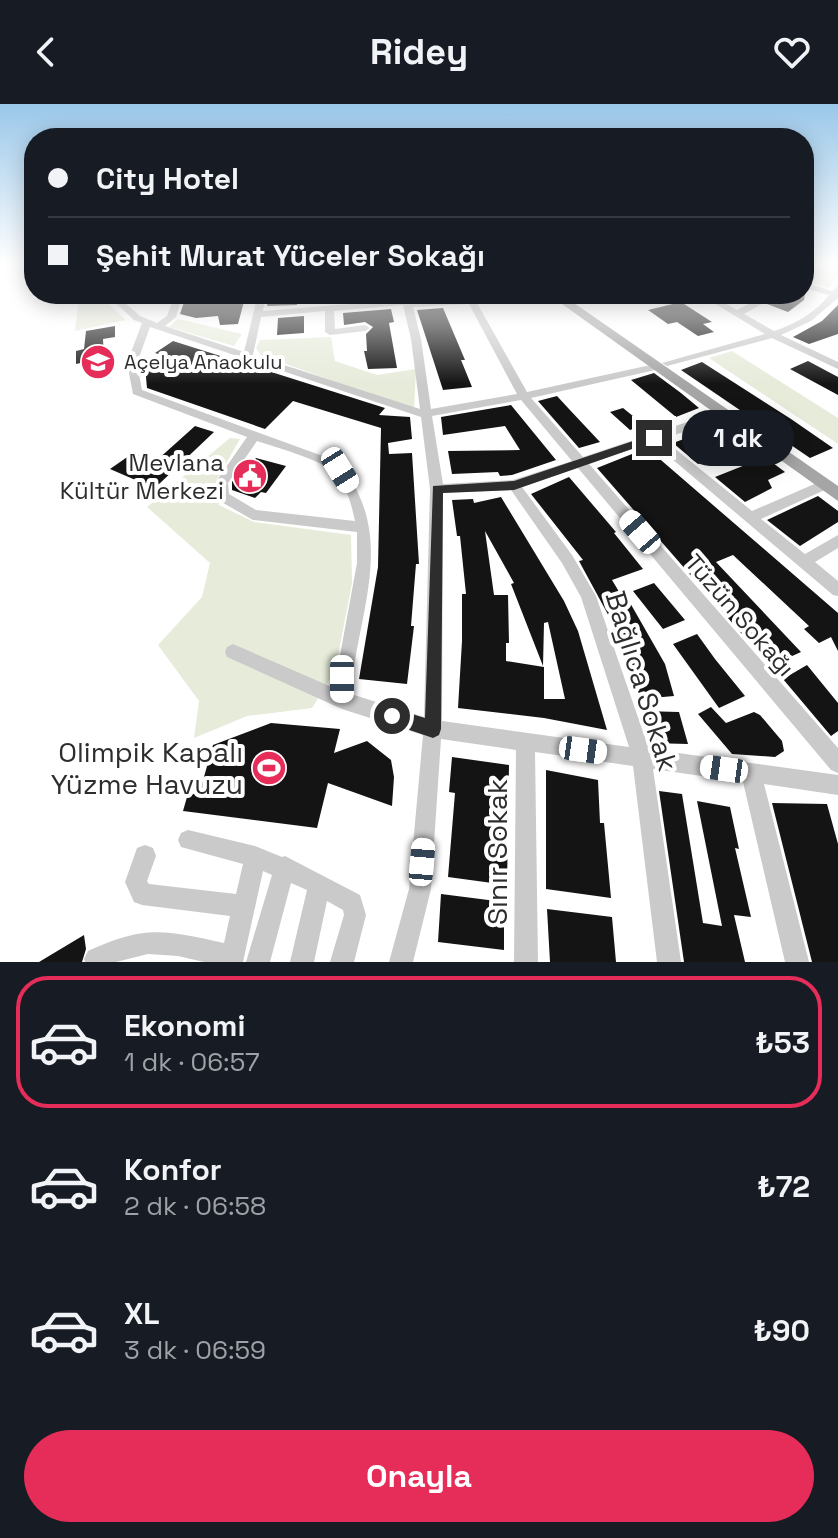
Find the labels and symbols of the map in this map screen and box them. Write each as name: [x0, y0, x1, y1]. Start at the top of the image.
school or university icon: Açelya Anaokulu: [79, 343, 117, 381]
place label: Açelya Anaokulu: [124, 349, 283, 375]
callout: 1 dk: [682, 410, 794, 466]
route end: [636, 420, 672, 456]
car: [317, 443, 363, 497]
place label: Mevlana Kültür Merkezi: [60, 447, 224, 506]
public building icon: Mevlana Kültür Merkezi: [231, 457, 269, 495]
car: [615, 506, 665, 558]
street label: Tüzün Sokağı: [678, 547, 802, 683]
street label: Bağlıca Sokak: [598, 587, 686, 775]
car: [330, 655, 354, 703]
route start: [374, 698, 410, 734]
place label: Olimpik Kapalı Yüzme Havuzu: [51, 734, 243, 802]
car: [558, 735, 608, 765]
sports icon: Olimpik Kapalı Yüzme Havuzu: [250, 749, 288, 787]
car: [699, 754, 749, 784]
street label: Sınır Sokak: [479, 779, 515, 925]
car: [408, 837, 436, 887]

